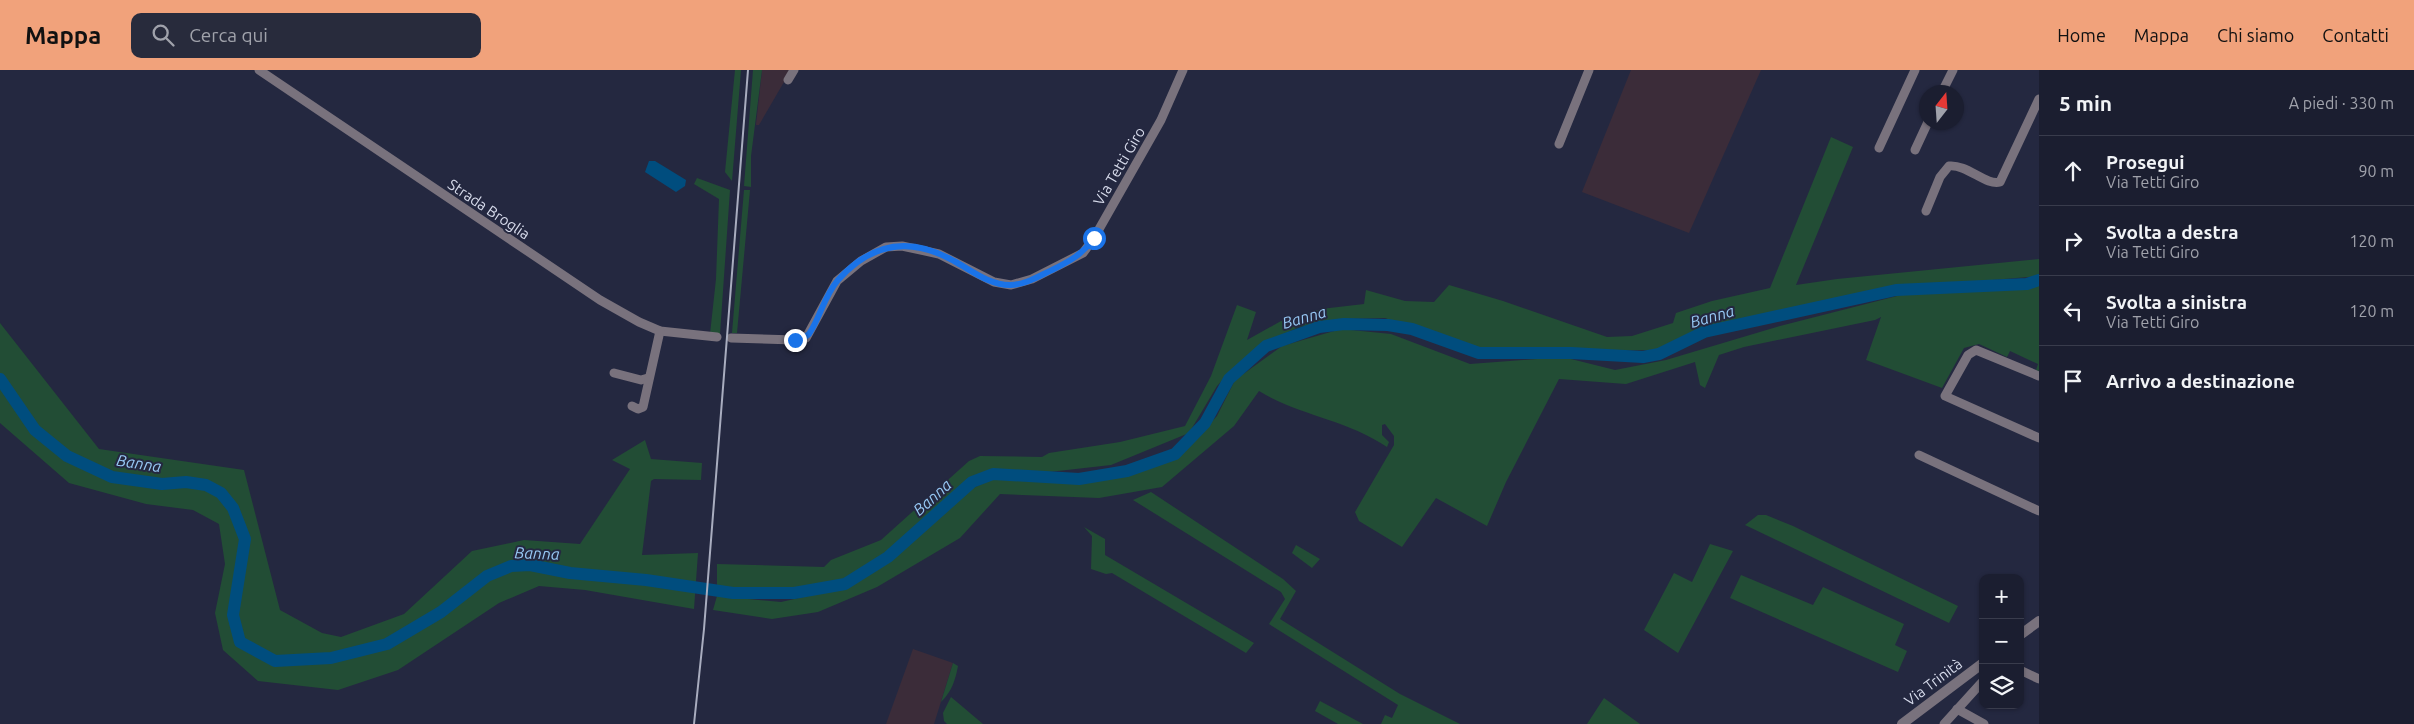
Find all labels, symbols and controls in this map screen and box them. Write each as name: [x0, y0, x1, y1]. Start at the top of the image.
search box: [131, 13, 481, 58]
icon: search: [149, 21, 177, 49]
text: Mappa: [25, 22, 101, 49]
text: Cerca qui: [189, 24, 268, 46]
text: Home: [2057, 25, 2106, 45]
text: Mappa: [2134, 25, 2189, 45]
text: Chi siamo: [2217, 25, 2294, 45]
text: Contatti: [2322, 25, 2389, 45]
north arrow: [1919, 85, 1964, 130]
text: 5 min: [2059, 91, 2112, 115]
text: A piedi · 330 m: [2289, 94, 2394, 112]
street label: Via Tetti Giro: [1090, 124, 1148, 208]
text: Prosegui: [2106, 151, 2185, 173]
icon: ahead: [2059, 157, 2087, 185]
text: 90 m: [2358, 162, 2394, 180]
text: Via Tetti Giro: [2106, 173, 2199, 191]
street label: Strada Broglia: [445, 175, 533, 243]
text: Svolta a destra: [2106, 221, 2239, 243]
route start: [1083, 227, 1106, 250]
icon: right: [2059, 227, 2087, 255]
text: 120 m: [2349, 232, 2394, 250]
text: Via Tetti Giro: [2106, 243, 2199, 261]
text: Svolta a sinistra: [2106, 291, 2247, 313]
icon: left: [2059, 297, 2087, 325]
water label: Banna: [1688, 301, 1736, 331]
water label: Banna: [1280, 302, 1328, 332]
text: 120 m: [2349, 302, 2394, 320]
text: Via Tetti Giro: [2106, 313, 2199, 331]
route end: [784, 329, 807, 352]
icon: arrive: [2059, 367, 2087, 395]
text: Arrivo a destinazione: [2106, 370, 2295, 392]
water label: Banna: [115, 451, 163, 475]
water label: Banna: [909, 475, 955, 519]
water label: Banna: [514, 543, 560, 563]
map controls: [1979, 574, 2024, 709]
button: +: [1979, 574, 2024, 619]
button: −: [1979, 619, 2024, 664]
street label: Via Trinità: [1901, 655, 1965, 709]
button: layers: [1979, 664, 2024, 709]

